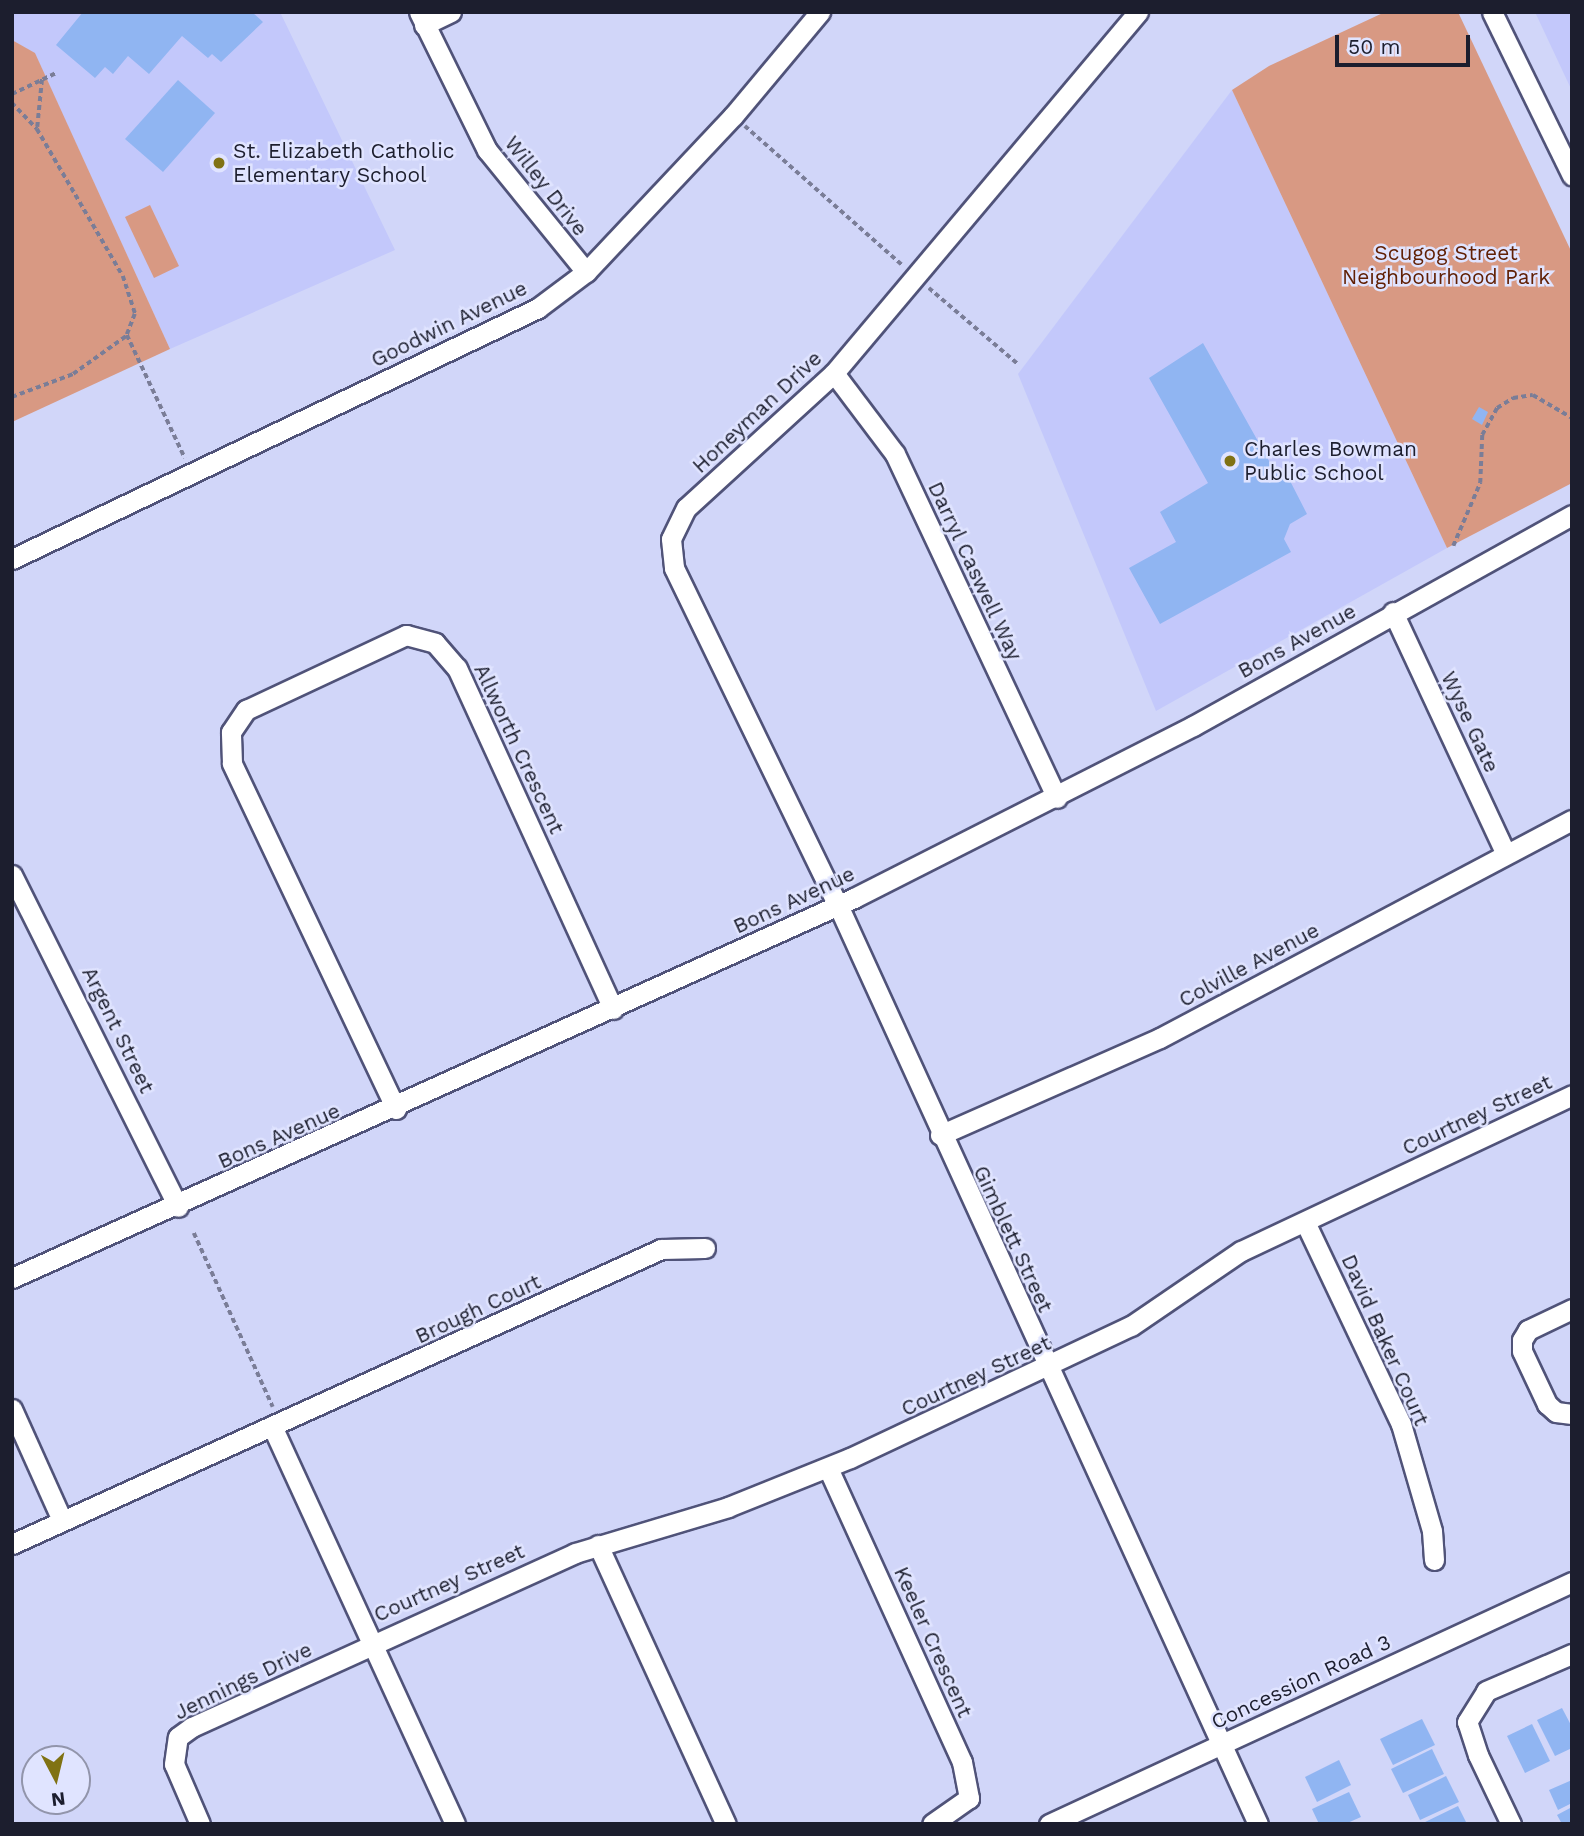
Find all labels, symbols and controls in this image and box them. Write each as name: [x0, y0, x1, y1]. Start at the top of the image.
scale bar: [1339, 21, 1474, 65]
text: 50 m: [1348, 34, 1400, 59]
street label: Willey Drive: [499, 131, 593, 241]
place label: St. Elizabeth Catholic Elementary School: [233, 138, 454, 188]
marker: St. Elizabeth Catholic Elementary School: [211, 155, 227, 171]
park label: Scugog Street Neighbourhood Park: [1342, 240, 1550, 290]
street label: Goodwin Avenue: [367, 275, 531, 373]
street label: Honeyman Drive: [687, 346, 827, 478]
place label: Charles Bowman Public School: [1244, 436, 1417, 486]
marker: Charles Bowman Public School: [1222, 453, 1238, 469]
street label: Darryl Caswell Way: [922, 477, 1028, 665]
street label: Bons Avenue: [1233, 598, 1361, 684]
street label: Allworth Crescent: [469, 660, 569, 838]
street label: Wyse Gate: [1436, 667, 1504, 777]
street label: Bons Avenue: [729, 861, 859, 939]
street label: Colville Avenue: [1174, 917, 1324, 1013]
street label: Argent Street: [77, 963, 159, 1097]
street label: Courtney Street: [1398, 1069, 1556, 1161]
street label: Bons Avenue: [214, 1098, 344, 1174]
street label: Gimblett Street: [968, 1162, 1058, 1316]
street label: David Baker Court: [1336, 1250, 1434, 1430]
street label: Brough Court: [411, 1269, 545, 1349]
street label: Courtney Street: [897, 1330, 1055, 1422]
street label: Courtney Street: [370, 1538, 528, 1628]
street label: Keeler Crescent: [888, 1563, 978, 1721]
street label: Concession Road 3: [1207, 1629, 1395, 1735]
street label: Jennings Drive: [170, 1637, 316, 1725]
north arrow: [21, 1745, 91, 1815]
text: N: [50, 1787, 67, 1812]

